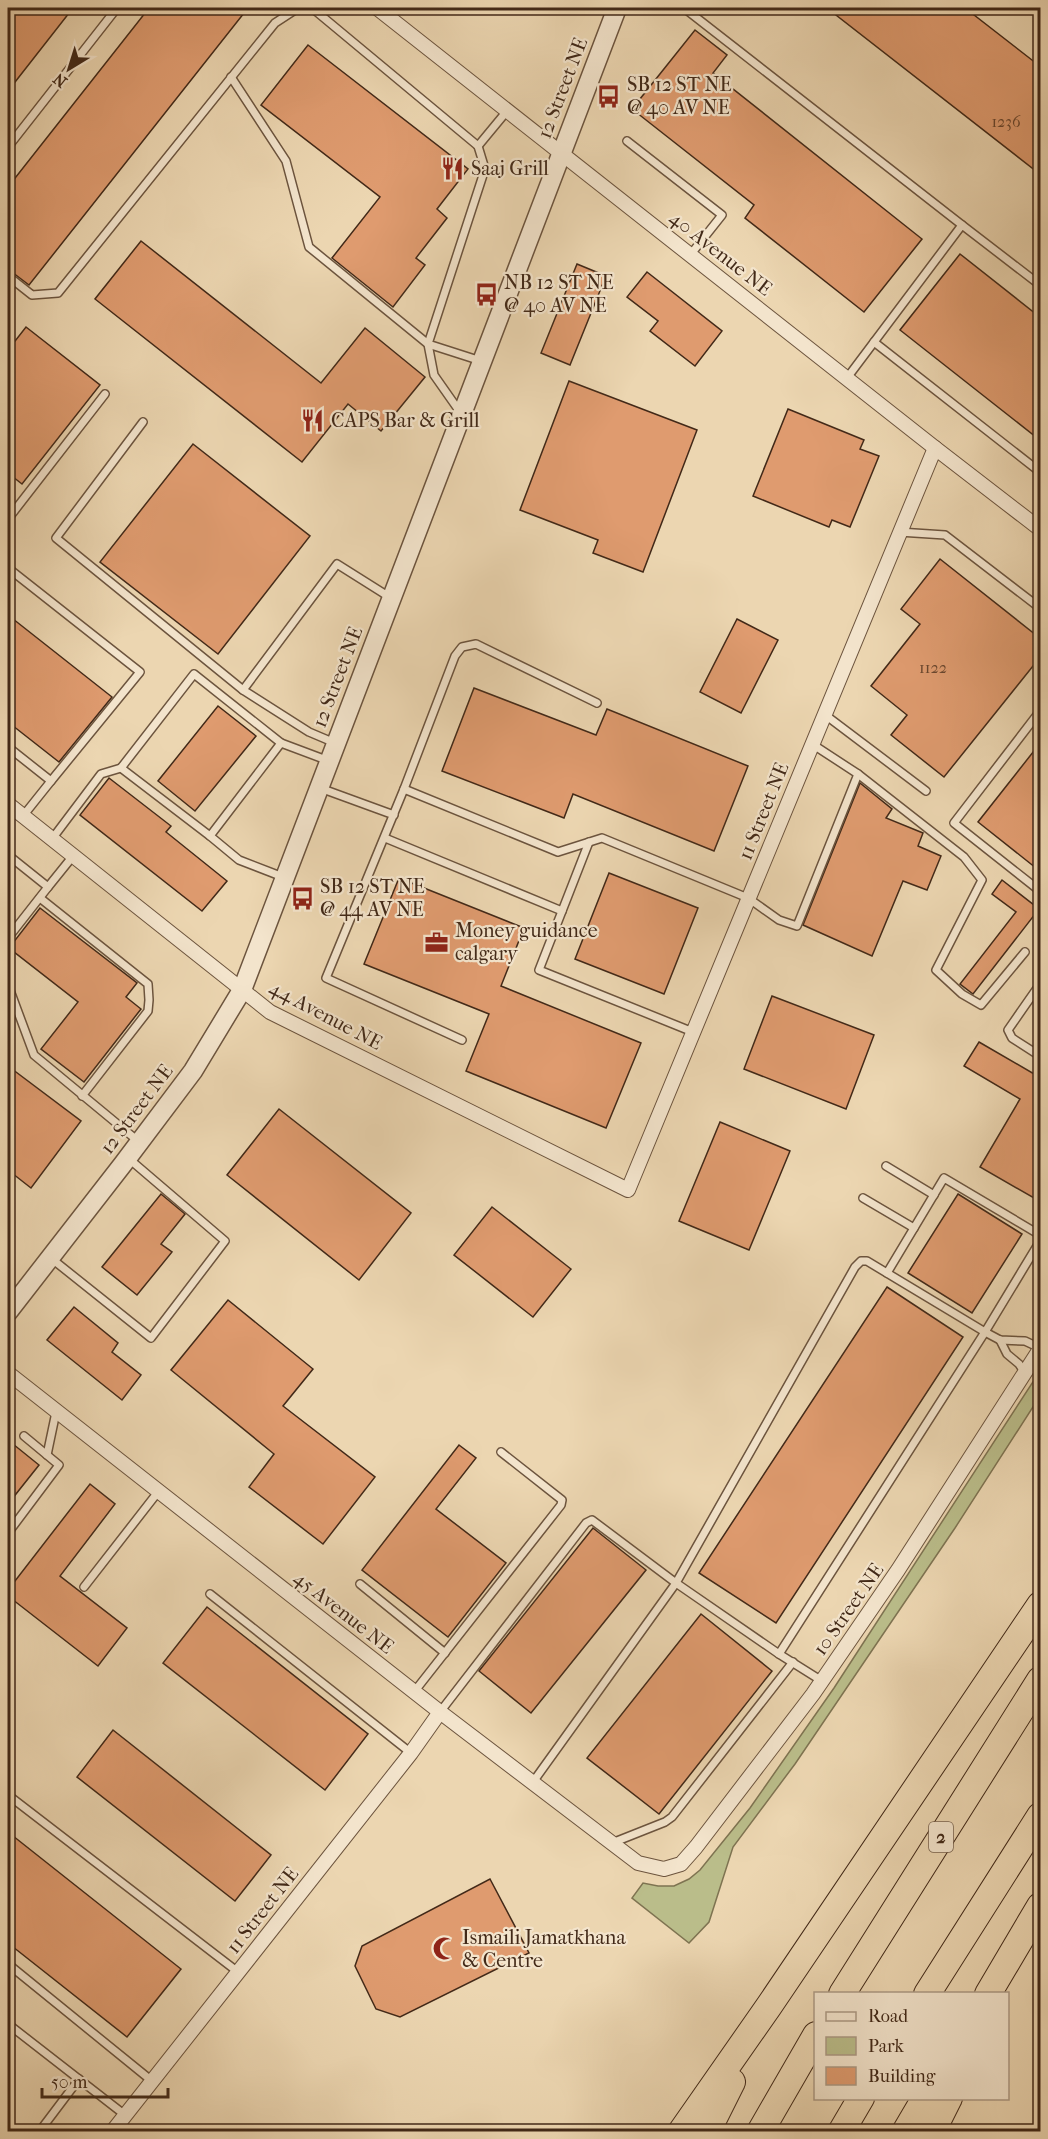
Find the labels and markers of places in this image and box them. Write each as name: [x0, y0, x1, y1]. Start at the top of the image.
place label: SB 12 ST NE @ 40 AV NE: [627, 73, 732, 119]
bus stop icon: SB 12 ST NE @ 40 AV NE: [596, 83, 622, 109]
restaurant icon: Saaj Grill: [440, 155, 466, 181]
place label: Saaj Grill: [471, 157, 549, 180]
place label: NB 12 ST NE @ 40 AV NE: [504, 271, 614, 317]
bus stop icon: NB 12 ST NE @ 40 AV NE: [473, 281, 499, 307]
restaurant icon: CAPS Bar & Grill: [300, 407, 326, 433]
place label: CAPS Bar & Grill: [331, 409, 480, 432]
place label: SB 12 ST NE @ 44 AV NE: [320, 875, 425, 921]
bus stop icon: SB 12 ST NE @ 44 AV NE: [289, 885, 315, 911]
place label: Money guidance calgary: [455, 919, 598, 965]
office icon: Money guidance calgary: [424, 929, 450, 955]
place label: Ismaili Jamatkhana & Centre: [462, 1926, 626, 1972]
mosque icon: Ismaili Jamatkhana & Centre: [431, 1936, 457, 1962]

